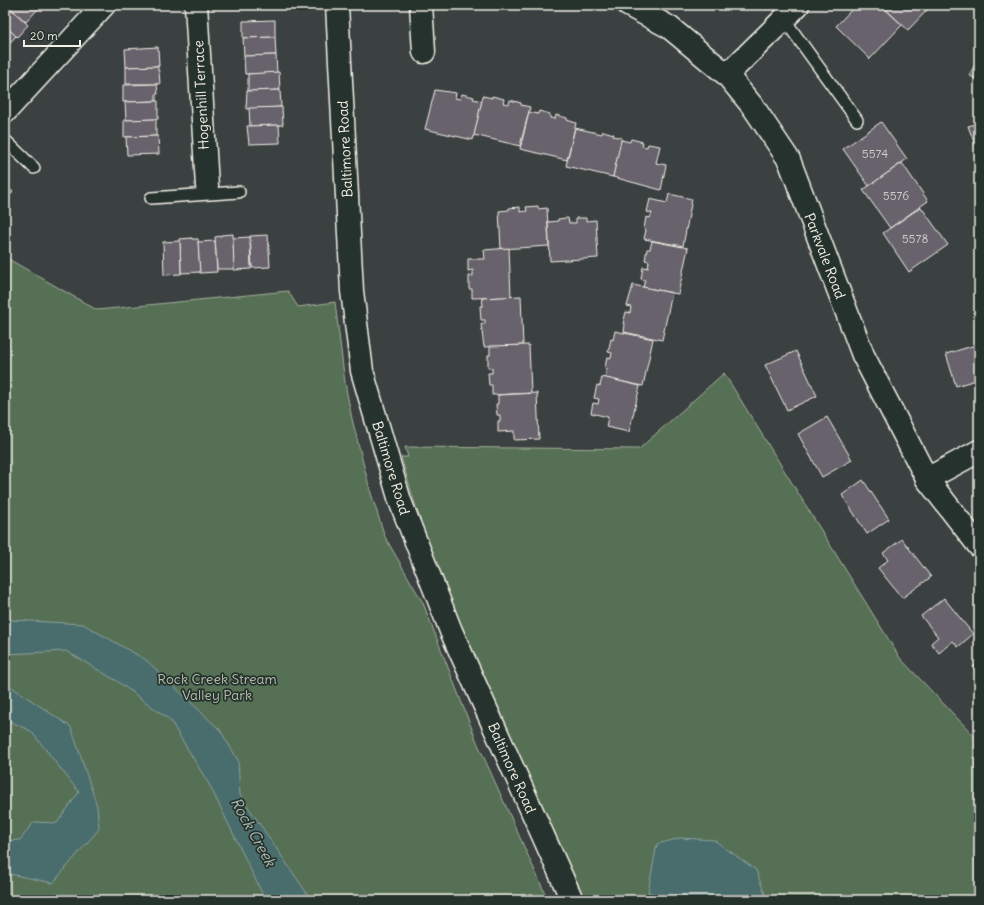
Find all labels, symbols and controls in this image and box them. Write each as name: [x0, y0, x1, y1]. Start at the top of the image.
scale bar: [24, 22, 80, 48]
text: 20 m: [30, 28, 58, 43]
street label: Hogenhill Terrace: [189, 40, 213, 150]
street label: Baltimore Road: [333, 100, 357, 198]
house number: 5574: [862, 146, 888, 161]
house number: 5576: [883, 188, 909, 203]
street label: Parkvale Road: [800, 211, 850, 301]
house number: 5578: [902, 231, 928, 246]
street label: Baltimore Road: [368, 419, 414, 517]
park label: Rock Creek Stream Valley Park: [157, 670, 277, 704]
street label: Baltimore Road: [484, 720, 540, 816]
water label: Rock Creek: [227, 794, 281, 871]

